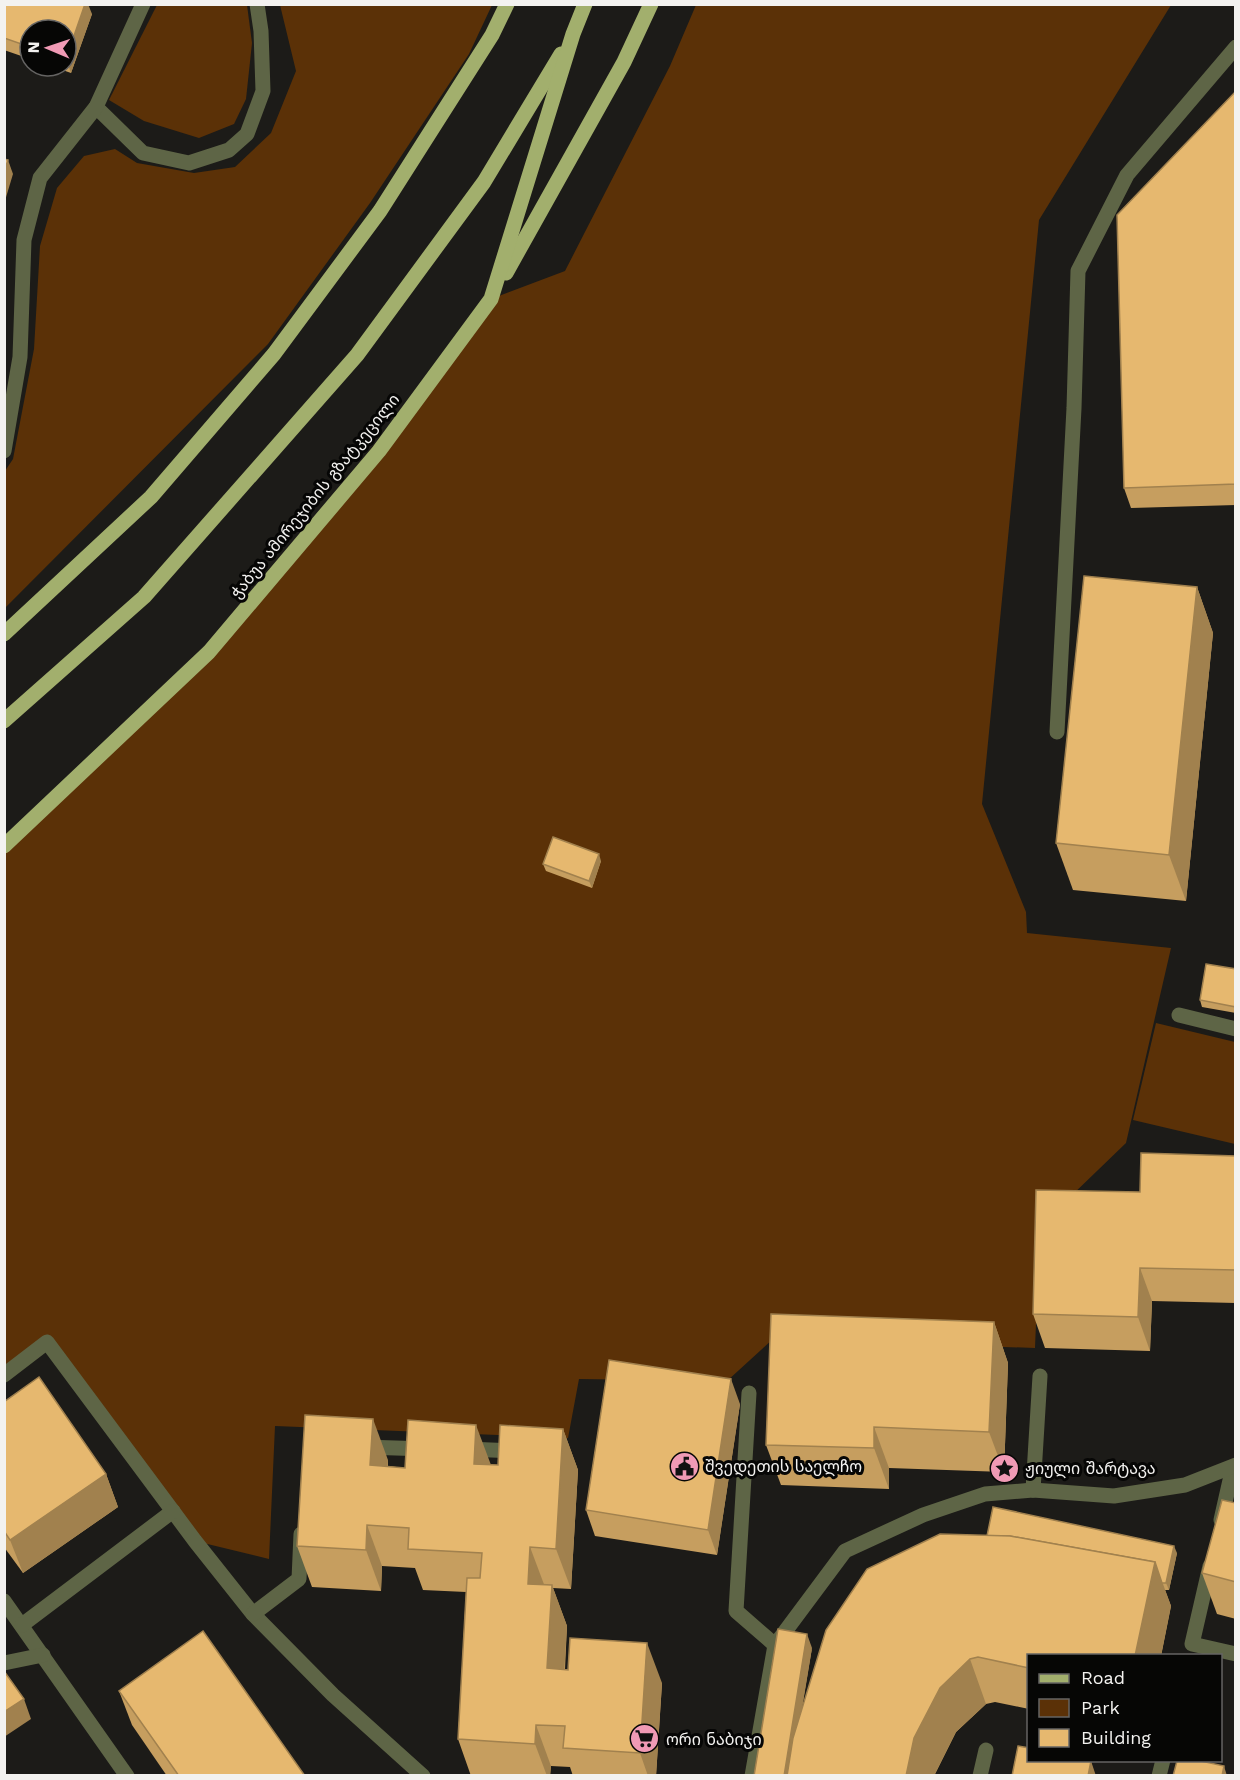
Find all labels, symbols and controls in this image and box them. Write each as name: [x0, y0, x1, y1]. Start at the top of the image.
north arrow: [18, 18, 78, 78]
text: N: [24, 41, 43, 54]
street label: ჭაბუა ამირეჯიბის გზატკეცილი: [227, 390, 404, 603]
public building icon: შვედეთის საელჩო: [668, 1450, 700, 1482]
place icon: ჟიული შარტავა: [988, 1452, 1020, 1484]
place label: შვედეთის საელჩო: [705, 1457, 862, 1477]
place label: ჟიული შარტავა: [1025, 1459, 1155, 1479]
legend: [1027, 1654, 1222, 1762]
text: Road: [1081, 1667, 1125, 1688]
text: Park: [1081, 1697, 1120, 1718]
supermarket icon: ორი ნაბიჯი: [629, 1723, 661, 1755]
text: Building: [1081, 1727, 1151, 1748]
place label: ორი ნაბიჯი: [666, 1730, 762, 1749]

